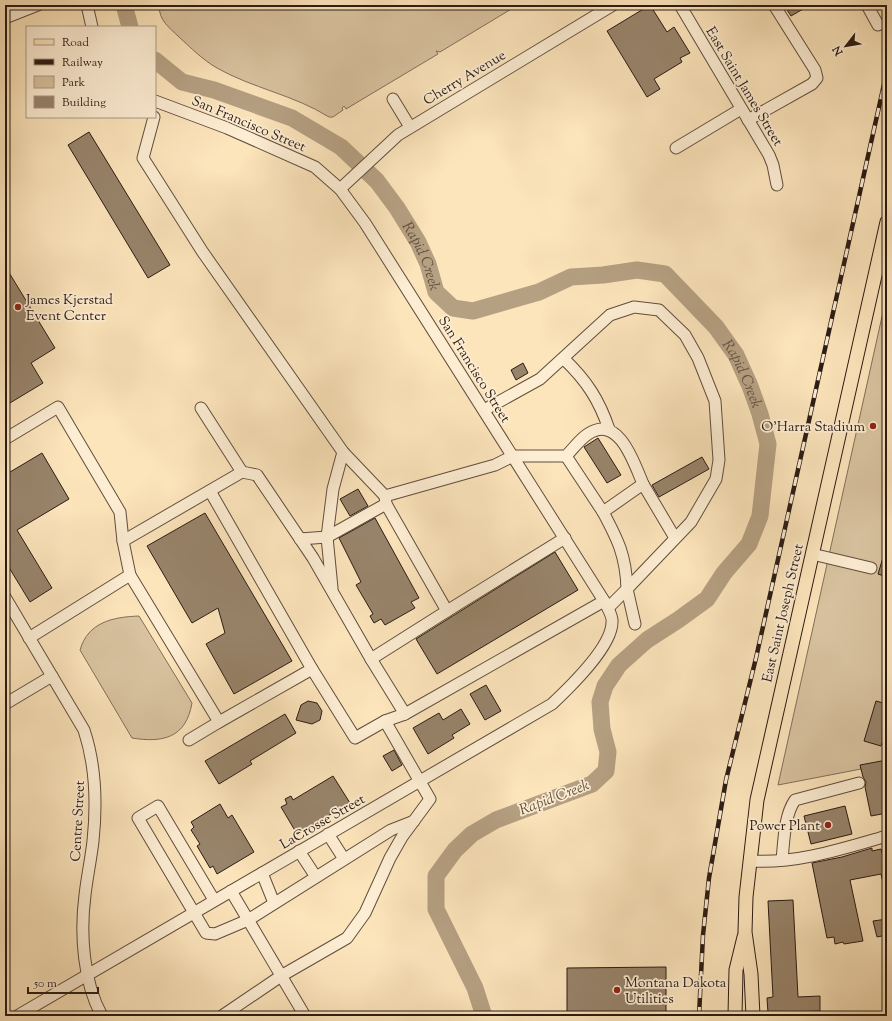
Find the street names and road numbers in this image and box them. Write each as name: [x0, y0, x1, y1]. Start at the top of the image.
street label: East Saint James Street: [700, 24, 787, 151]
street label: Cherry Avenue: [420, 46, 510, 111]
street label: San Francisco Street: [188, 92, 309, 158]
street label: San Francisco Street: [432, 313, 514, 427]
street label: East Saint Joseph Street: [758, 542, 810, 685]
street label: Centre Street: [67, 780, 91, 862]
street label: LaCrosse Street: [277, 790, 369, 855]

